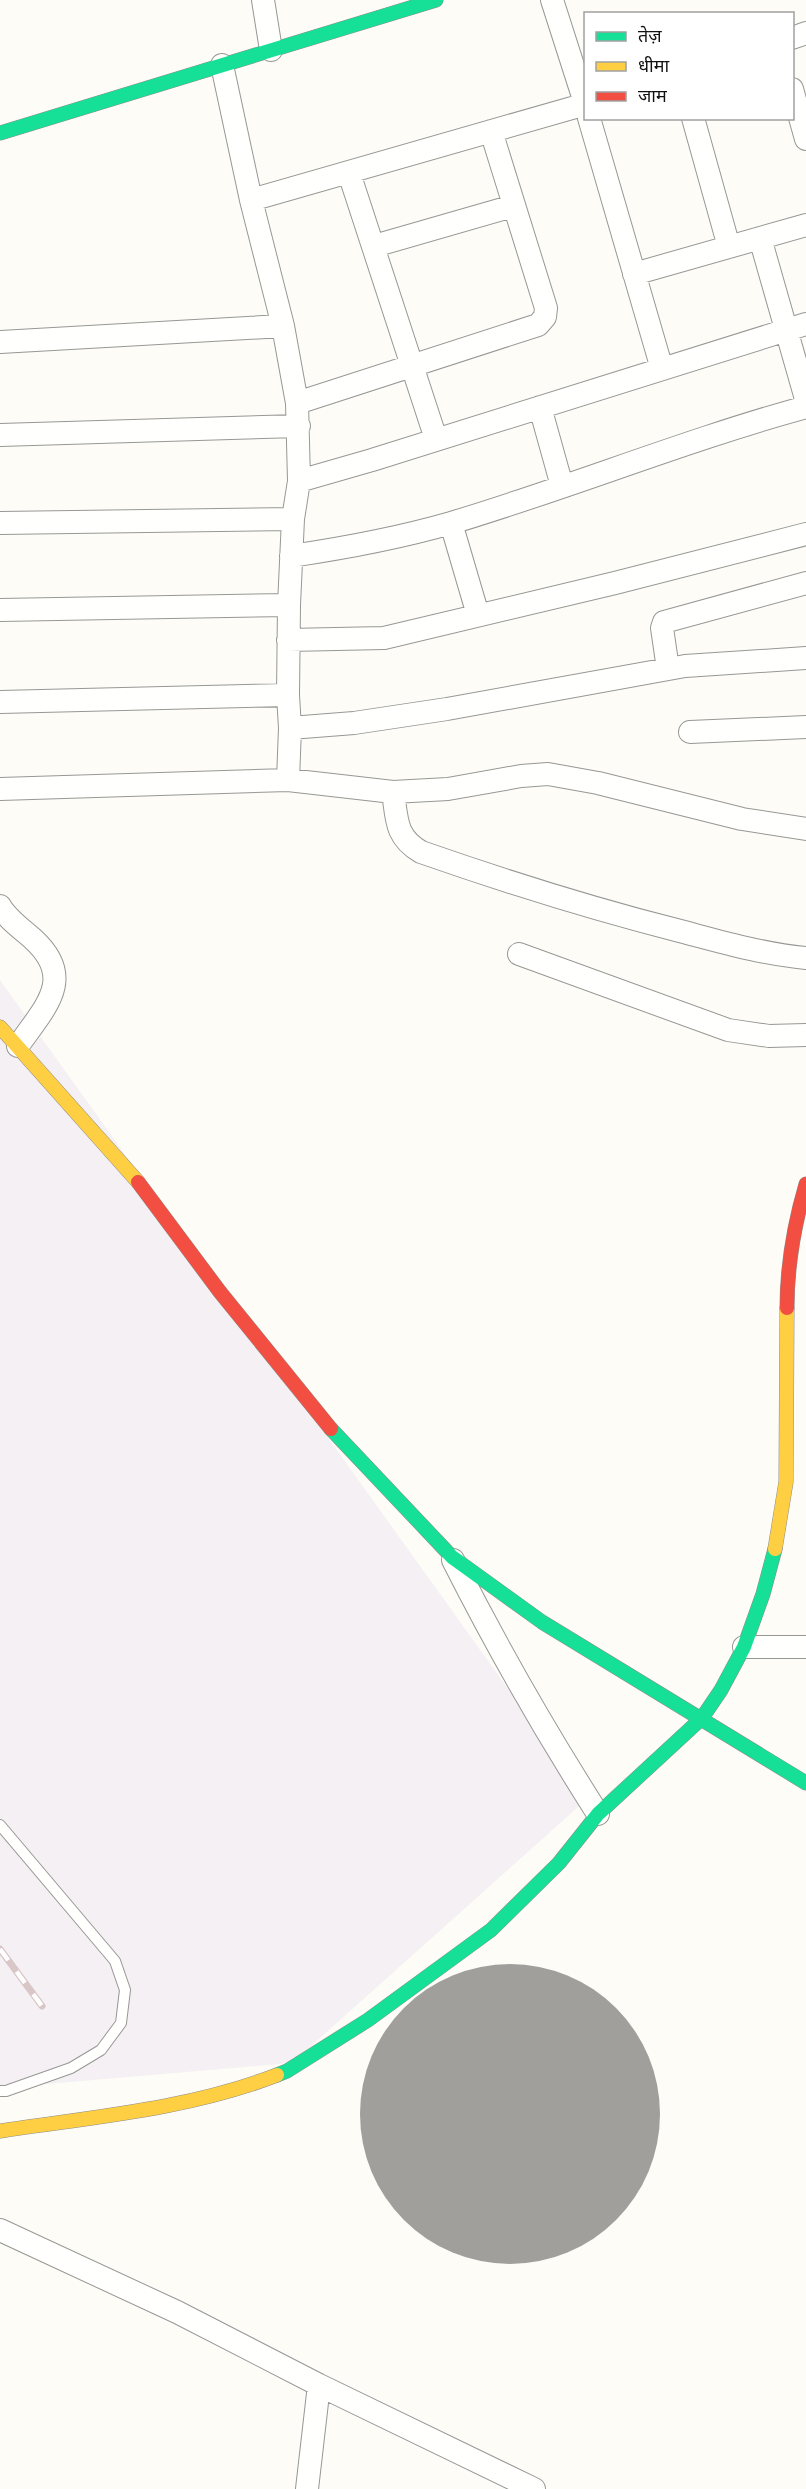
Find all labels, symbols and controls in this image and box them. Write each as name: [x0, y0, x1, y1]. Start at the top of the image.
legend: [584, 12, 794, 120]
text: तेज़: [638, 24, 662, 47]
text: धीमा: [638, 54, 669, 77]
text: जाम: [638, 84, 668, 107]

